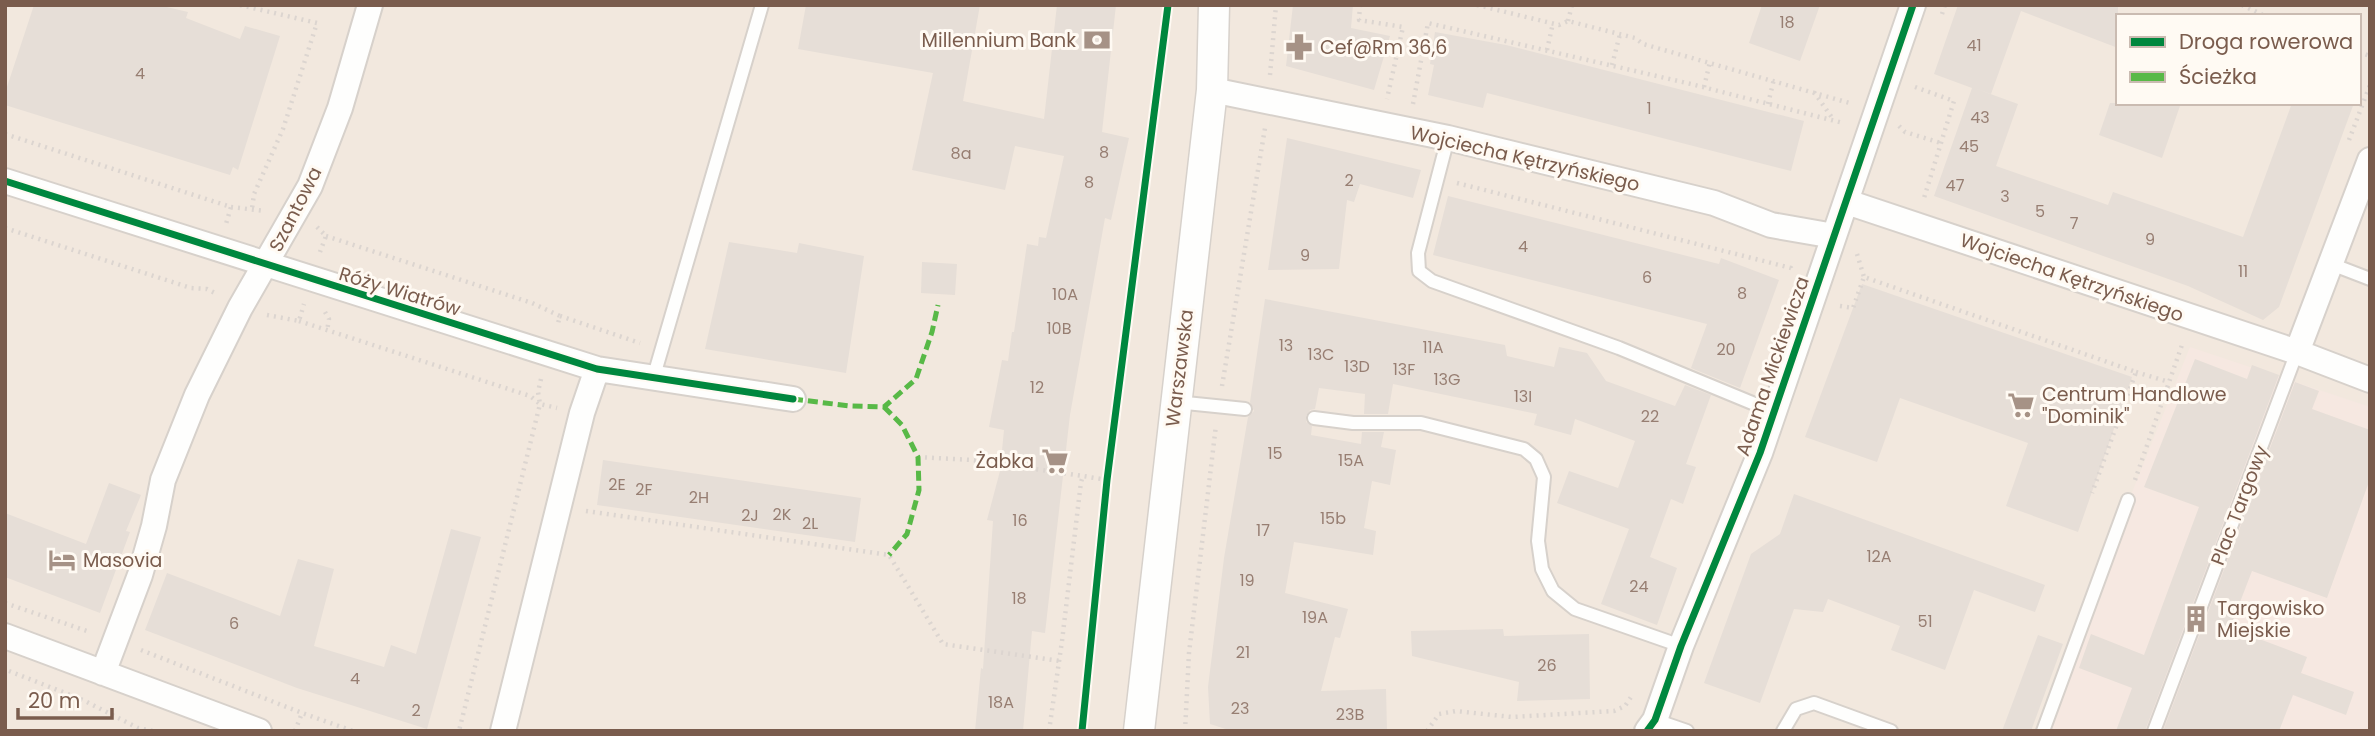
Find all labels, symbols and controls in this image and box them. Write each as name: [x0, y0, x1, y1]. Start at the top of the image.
house number: 18: [1779, 11, 1795, 34]
legend: [2116, 14, 2361, 105]
bank icon: Millennium Bank: [1082, 25, 1112, 55]
place label: Millennium Bank: [922, 27, 1076, 54]
text: Droga rowerowa: [2179, 27, 2353, 56]
pharmacy icon: Cef@Rm 36,6: [1284, 32, 1314, 62]
place label: Cef@Rm 36,6: [1320, 34, 1447, 61]
house number: 41: [1966, 34, 1982, 57]
house number: 4: [135, 62, 145, 85]
text: Ścieżka: [2179, 62, 2257, 91]
house number: 1: [1646, 97, 1652, 120]
house number: 43: [1970, 106, 1990, 129]
street label: Wojciecha Kętrzyńskiego: [1407, 119, 1642, 198]
house number: 45: [1959, 135, 1979, 158]
house number: 8: [1099, 141, 1109, 164]
house number: 8a: [951, 142, 971, 165]
street label: Szantowa: [262, 162, 328, 256]
house number: 2: [1344, 169, 1354, 192]
house number: 8: [1084, 171, 1094, 194]
house number: 47: [1946, 174, 1965, 197]
house number: 3: [2000, 185, 2010, 208]
house number: 5: [2035, 200, 2045, 223]
house number: 7: [2070, 212, 2079, 235]
street label: Wojciecha Kętrzyńskiego: [1956, 226, 2187, 328]
house number: 9: [2145, 228, 2155, 251]
house number: 4: [1518, 235, 1528, 258]
house number: 9: [1300, 244, 1310, 267]
street label: Róży Wiatrów: [336, 260, 464, 323]
house number: 11: [2238, 260, 2248, 283]
house number: 6: [1642, 266, 1652, 289]
street label: Adama Mickiewicza: [1729, 273, 1816, 459]
house number: 8: [1737, 282, 1747, 305]
house number: 10A: [1052, 283, 1078, 306]
street label: Warszawska: [1159, 308, 1200, 428]
house number: 10B: [1047, 317, 1072, 340]
house number: 13: [1279, 334, 1293, 357]
house number: 11A: [1422, 336, 1444, 359]
house number: 20: [1716, 338, 1736, 361]
house number: 13C: [1308, 343, 1334, 366]
house number: 13D: [1344, 355, 1370, 378]
house number: 13F: [1393, 358, 1415, 381]
house number: 13G: [1434, 368, 1461, 391]
house number: 12: [1030, 376, 1044, 399]
place label: Centrum Handlowe "Dominik": [2042, 381, 2227, 430]
house number: 13I: [1514, 385, 1532, 408]
supermarket icon: Centrum Handlowe "Dominik": [2006, 390, 2036, 420]
house number: 22: [1641, 405, 1659, 428]
street label: Plac Targowy: [2204, 441, 2275, 569]
house number: 15: [1267, 442, 1283, 465]
supermarket icon: Żabka: [1040, 446, 1070, 476]
place label: Żabka: [975, 448, 1034, 475]
house number: 15A: [1338, 449, 1364, 472]
house number: 2E: [608, 473, 626, 496]
house number: 2F: [635, 478, 653, 501]
house number: 2H: [689, 486, 709, 509]
house number: 2K: [773, 503, 792, 526]
house number: 2J: [741, 504, 759, 527]
house number: 15b: [1320, 507, 1346, 530]
house number: 16: [1012, 509, 1028, 532]
house number: 2L: [802, 512, 818, 535]
house number: 17: [1256, 519, 1270, 542]
hotel icon: Masovia: [47, 545, 77, 575]
house number: 12A: [1866, 545, 1892, 568]
place label: Masovia: [83, 547, 162, 574]
house number: 19: [1239, 569, 1255, 592]
house number: 24: [1629, 575, 1649, 598]
house number: 18: [1011, 587, 1027, 610]
place label: Targowisko Miejskie: [2217, 595, 2324, 644]
building icon: Targowisko Miejskie: [2181, 604, 2211, 634]
house number: 19A: [1302, 606, 1328, 629]
house number: 51: [1917, 610, 1933, 633]
house number: 6: [229, 612, 239, 635]
house number: 21: [1236, 641, 1250, 664]
house number: 26: [1537, 654, 1557, 677]
house number: 4: [350, 667, 360, 690]
scale bar: [18, 676, 112, 720]
text: 20 m: [28, 686, 81, 715]
house number: 18A: [988, 691, 1014, 714]
house number: 23: [1231, 697, 1249, 720]
house number: 2: [411, 699, 421, 722]
house number: 23B: [1336, 703, 1364, 726]

